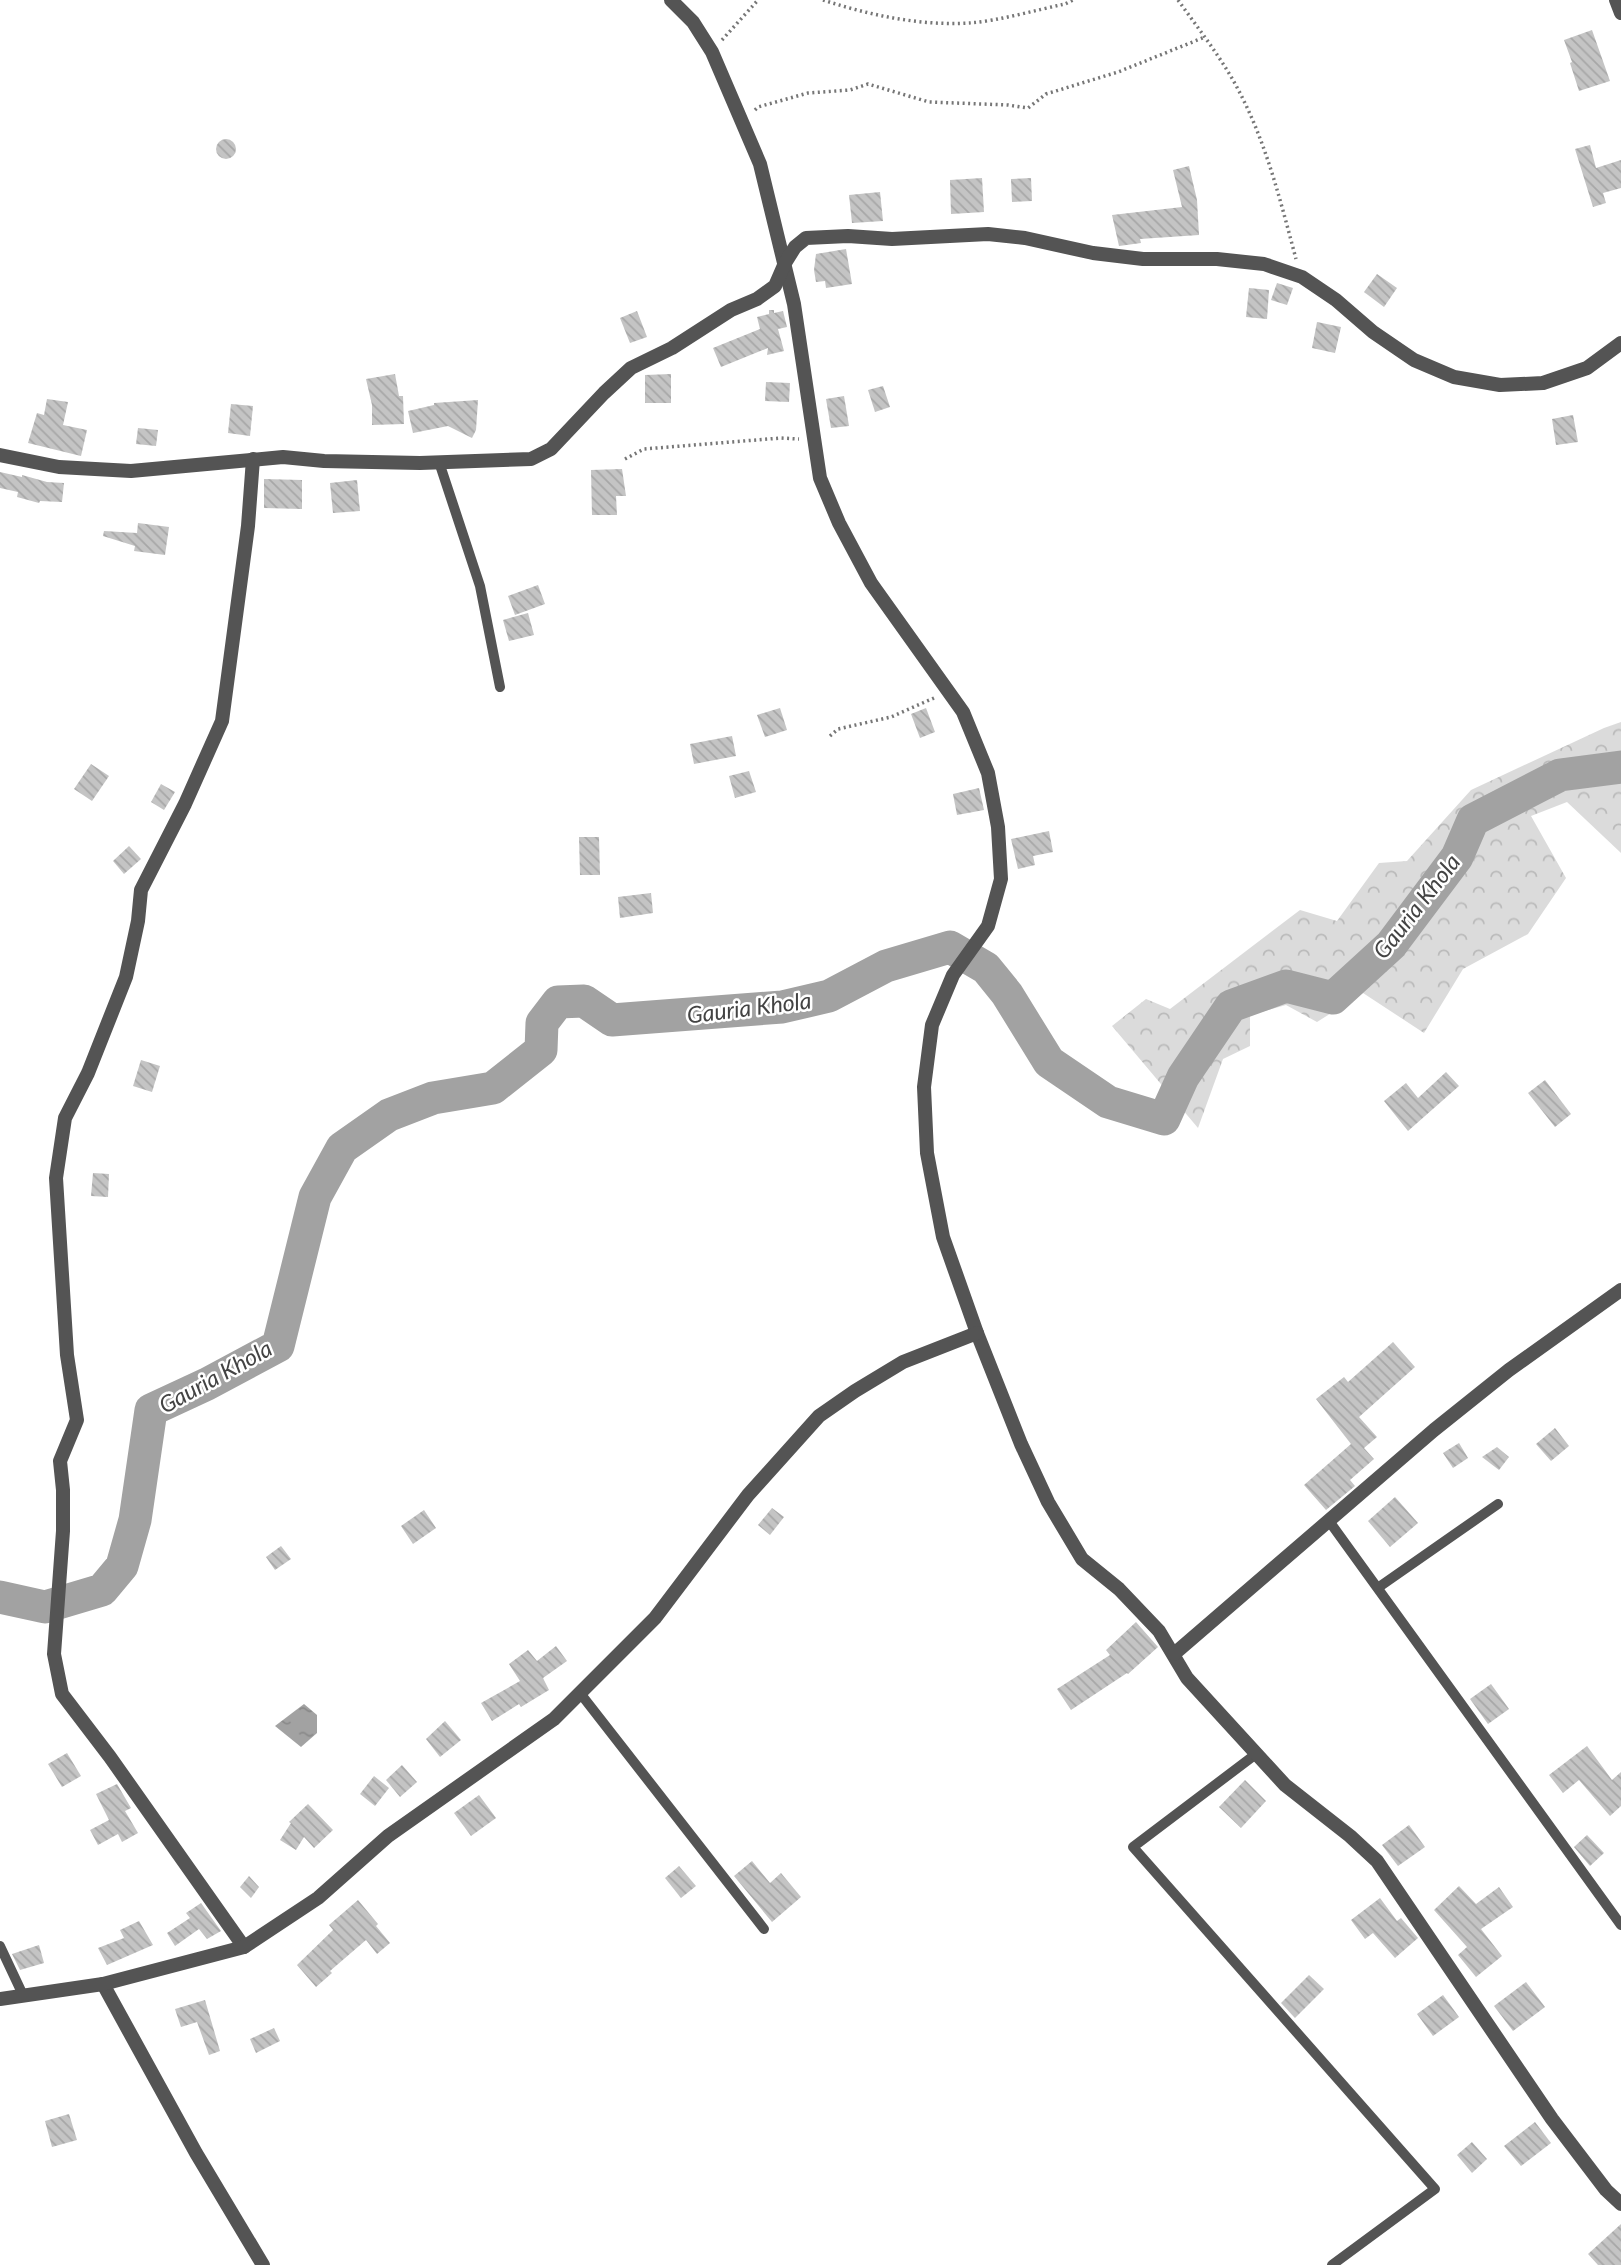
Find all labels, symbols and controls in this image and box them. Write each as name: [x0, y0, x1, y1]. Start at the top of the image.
water label: Gauria Khola: [1366, 848, 1466, 964]
water label: Gauria Khola: [685, 985, 813, 1029]
water label: Gauria Khola: [154, 1333, 276, 1419]

